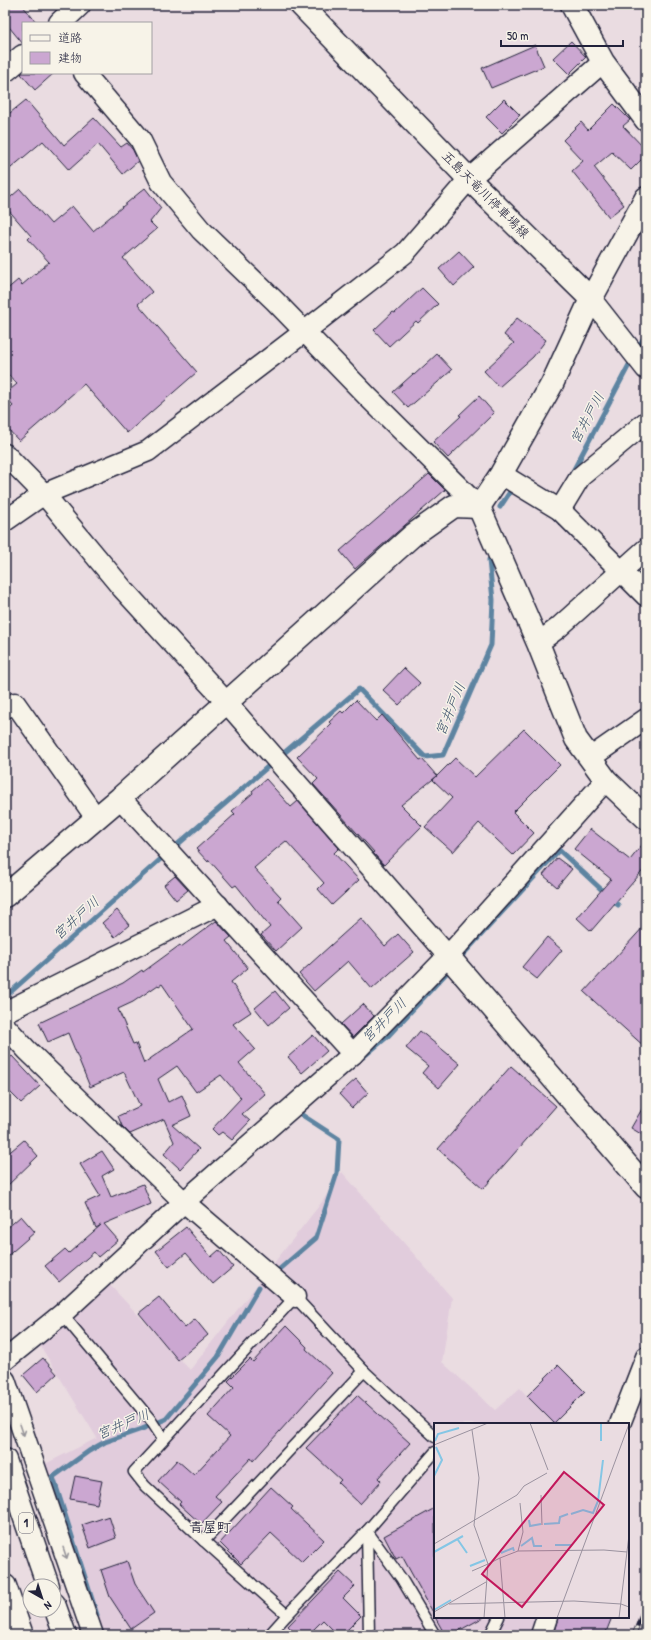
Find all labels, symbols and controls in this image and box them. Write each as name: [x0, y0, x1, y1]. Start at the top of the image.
legend: [22, 22, 152, 74]
scale bar: [501, 22, 623, 48]
text: 50 m: [507, 27, 528, 44]
text: 道路: [58, 29, 82, 46]
text: 建物: [58, 49, 82, 66]
street label: 五島天竜川停車場線: [438, 146, 534, 242]
water label: 宮井戸川: [565, 389, 608, 447]
water label: 宮井戸川: [430, 679, 469, 738]
water label: 宮井戸川: [49, 892, 103, 943]
water label: 宮井戸川: [357, 993, 410, 1046]
water label: 宮井戸川: [93, 1404, 152, 1443]
one-way arrow: [19, 1423, 26, 1436]
inset map: [434, 1423, 629, 1618]
road number: 1: [19, 1513, 33, 1533]
district label: 青屋町: [189, 1517, 231, 1536]
one-way arrow: [61, 1546, 69, 1558]
north arrow: [22, 1578, 62, 1618]
text: N: [42, 1598, 55, 1613]

